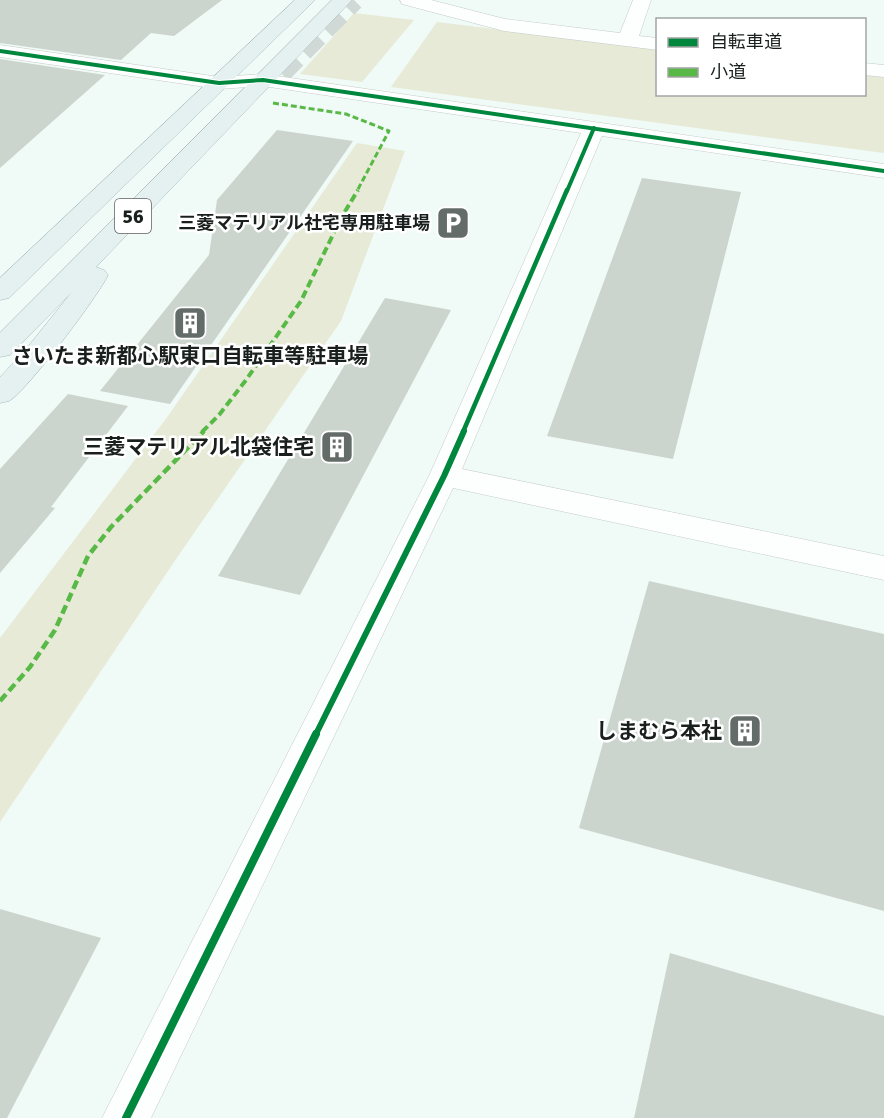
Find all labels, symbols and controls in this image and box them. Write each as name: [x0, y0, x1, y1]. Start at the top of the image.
legend: [656, 18, 866, 96]
text: 自転車道: [710, 31, 782, 53]
text: 小道: [710, 61, 746, 83]
road number: 56: [115, 199, 151, 233]
parking icon: 三菱マテリアル社宅専用駐車場: [435, 205, 471, 241]
place label: 三菱マテリアル社宅専用駐車場: [178, 212, 430, 234]
building icon: さいたま新都心駅東口自転車等駐車場: [172, 305, 208, 341]
place label: さいたま新都心駅東口自転車等駐車場: [12, 343, 368, 369]
building icon: 三菱マテリアル北袋住宅: [319, 429, 355, 465]
place label: 三菱マテリアル北袋住宅: [83, 434, 314, 460]
building icon: しまむら本社: [727, 713, 763, 749]
place label: しまむら本社: [596, 718, 722, 744]

